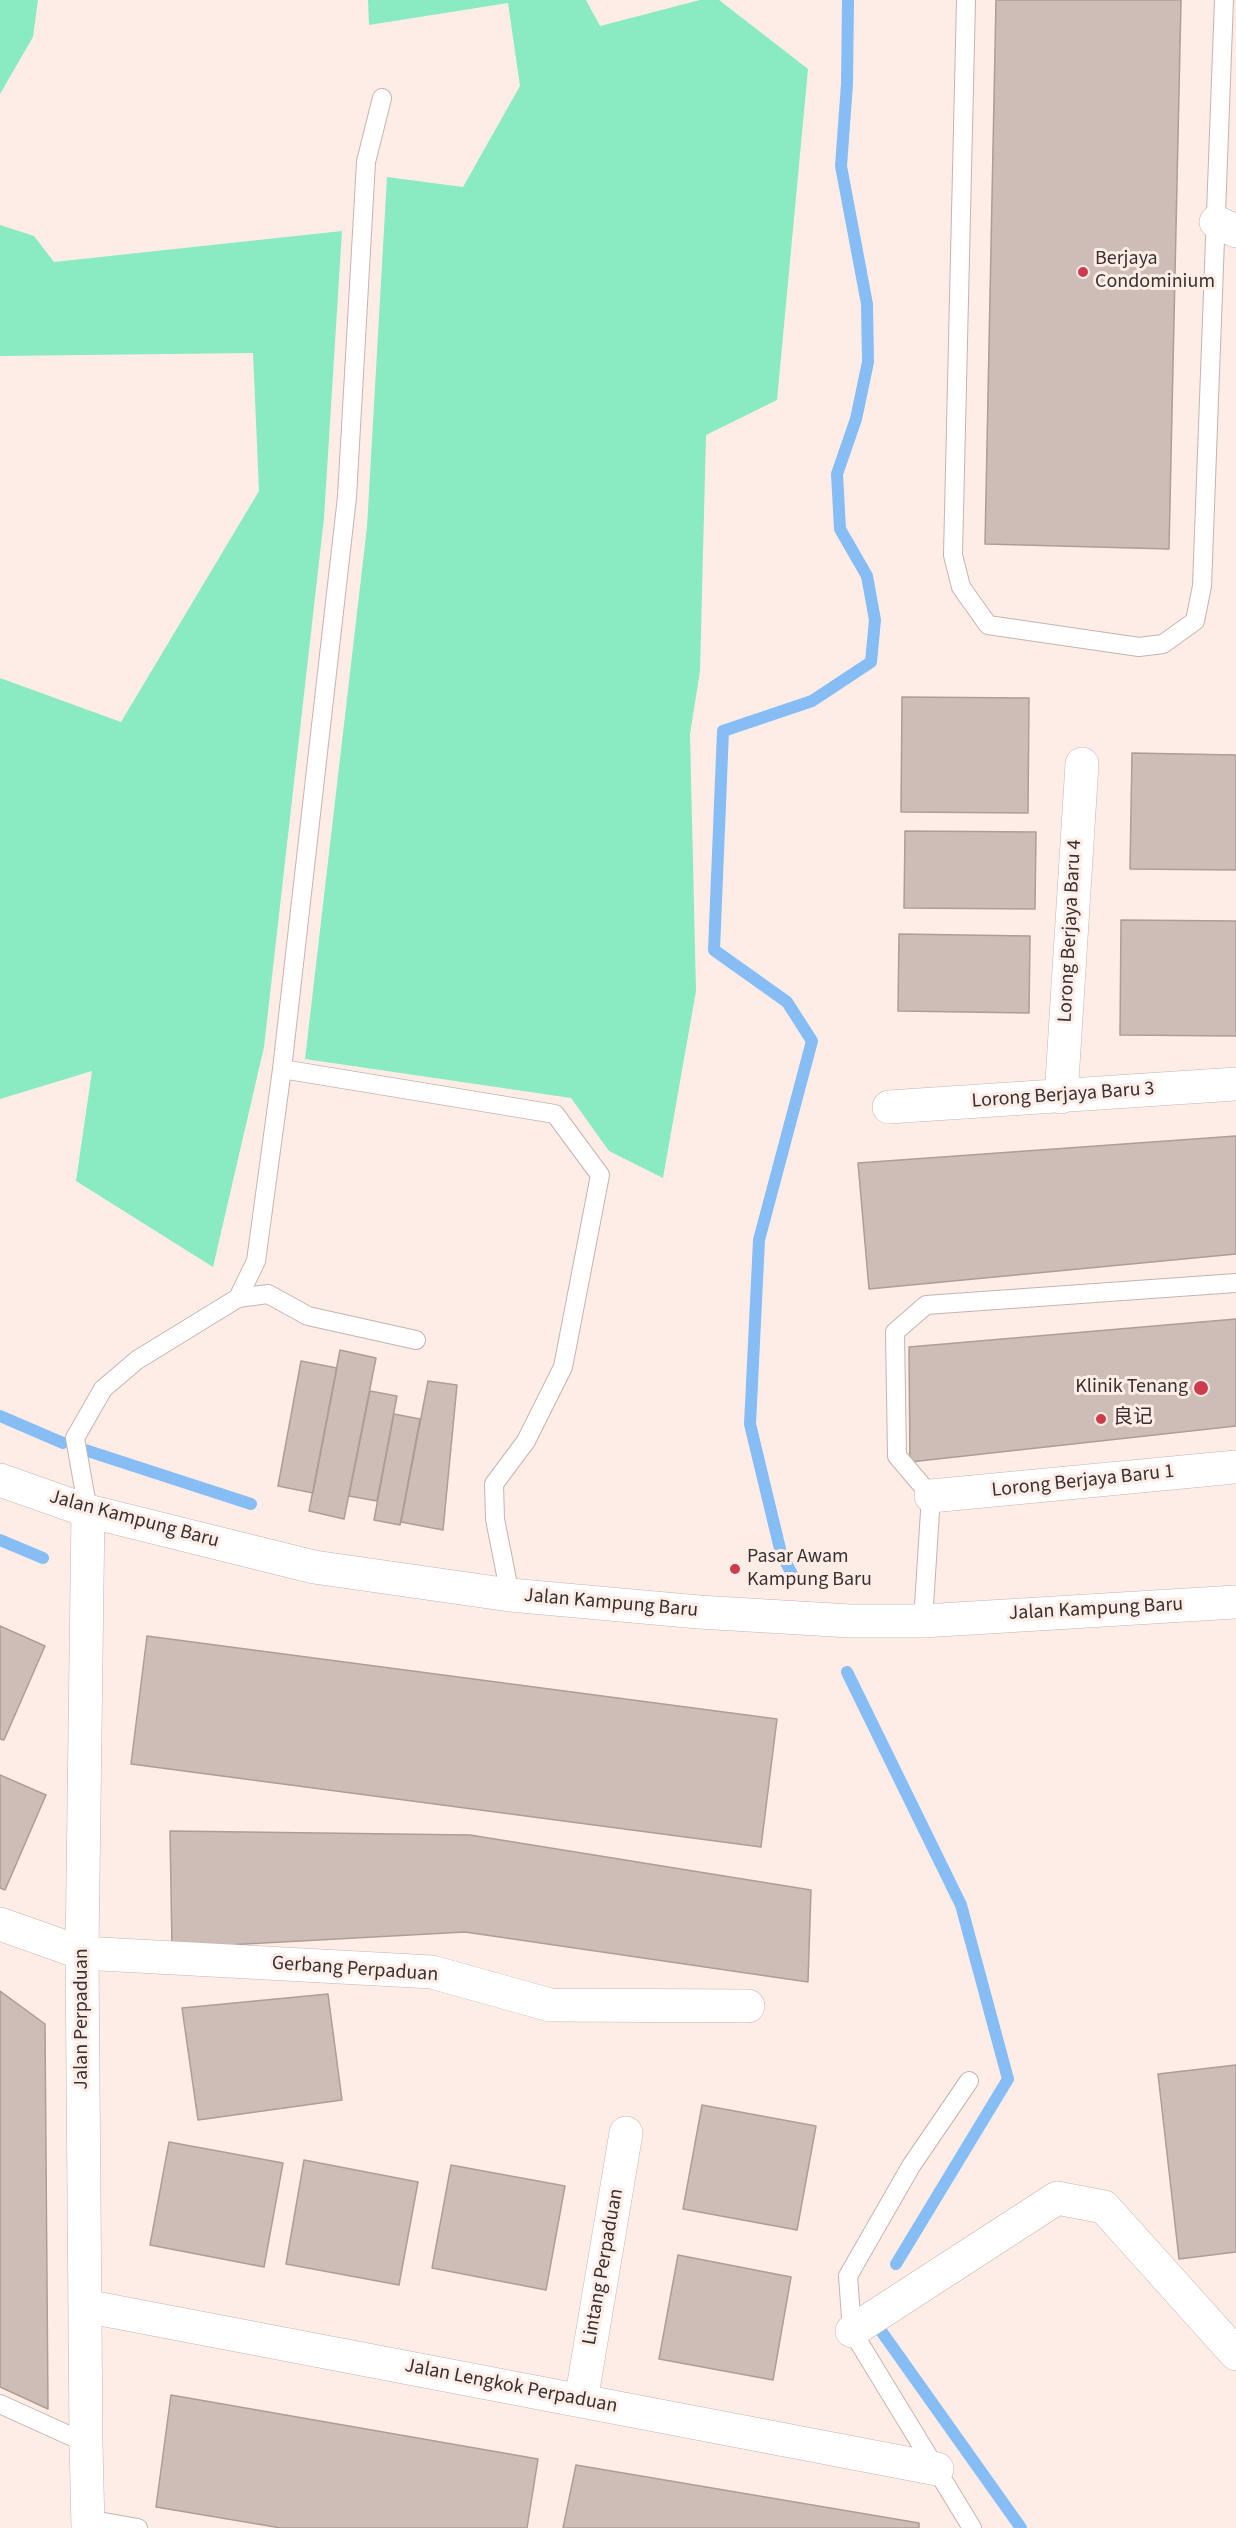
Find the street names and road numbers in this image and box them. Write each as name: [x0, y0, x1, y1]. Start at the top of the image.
street label: Lorong Berjaya Baru 4: [1054, 839, 1088, 1023]
street label: Lorong Berjaya Baru 3: [971, 1078, 1155, 1114]
street label: Lorong Berjaya Baru 1: [991, 1460, 1175, 1504]
street label: Jalan Kampung Baru: [47, 1486, 221, 1554]
street label: Jalan Kampung Baru: [523, 1584, 699, 1624]
street label: Jalan Kampung Baru: [1008, 1593, 1184, 1627]
street label: Jalan Perpaduan: [71, 1948, 95, 2090]
street label: Gerbang Perpaduan: [271, 1952, 439, 1988]
street label: Lintang Perpaduan: [578, 2187, 630, 2347]
street label: Jalan Lengkok Perpaduan: [403, 2355, 619, 2419]

